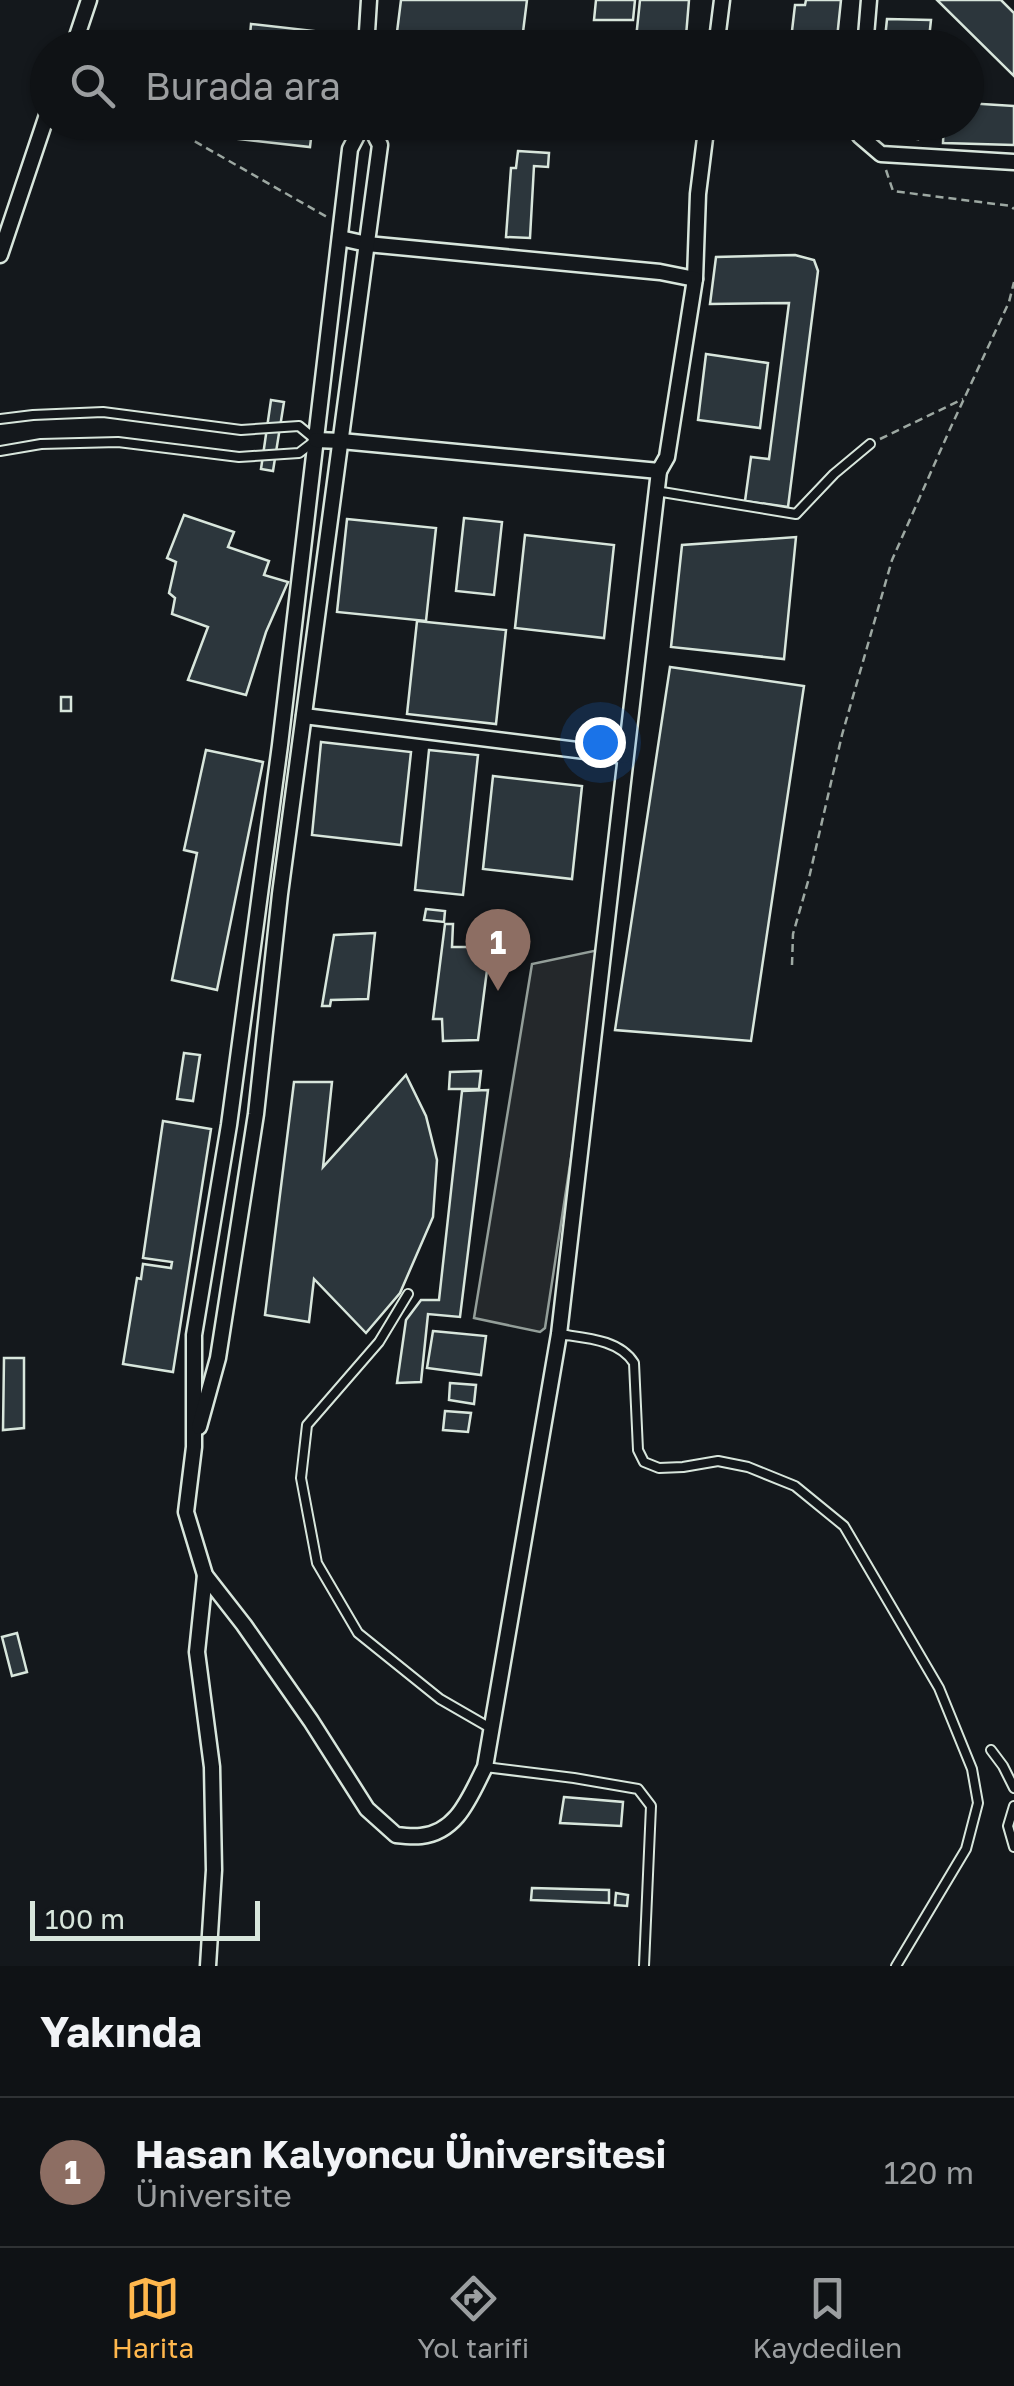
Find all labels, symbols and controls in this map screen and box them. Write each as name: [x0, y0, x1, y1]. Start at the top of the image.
search box: [30, 30, 984, 140]
icon: search: [65, 58, 120, 113]
text: Burada ara: [145, 63, 341, 108]
your location: [575, 717, 626, 768]
pin: 1: [466, 908, 530, 991]
scale bar: [30, 1896, 260, 1940]
text: 100 m: [45, 1902, 125, 1935]
text: Yakında: [40, 2006, 202, 2056]
text: Hasan Kalyoncu Üniversitesi: [135, 2131, 666, 2176]
text: 1: [64, 2153, 81, 2191]
text: 120 m: [884, 2153, 974, 2191]
text: Üniversite: [135, 2176, 292, 2214]
tab: Harita: [112, 2271, 194, 2364]
tab: Yol tarifi: [418, 2271, 529, 2364]
tab: Kaydedilen: [753, 2271, 902, 2364]

